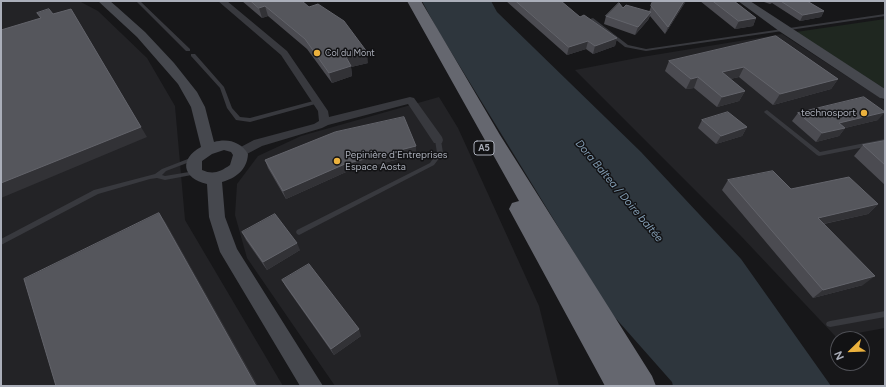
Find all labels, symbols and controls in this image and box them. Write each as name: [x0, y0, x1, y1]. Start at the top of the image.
marker: Col du Mont: [312, 48, 322, 58]
place label: Col du Mont: [325, 48, 375, 58]
place label: technosport: [801, 107, 856, 119]
marker: technosport: [859, 108, 869, 118]
water label: Dora Baltea / Doire baltée: [572, 137, 666, 245]
road number: A5: [474, 141, 494, 155]
place label: Pepinière d'Entreprises Espace Aosta: [345, 149, 447, 172]
marker: Pepinière d'Entreprises Espace Aosta: [332, 156, 342, 166]
north arrow: [830, 331, 870, 371]
text: N: [832, 349, 847, 362]

